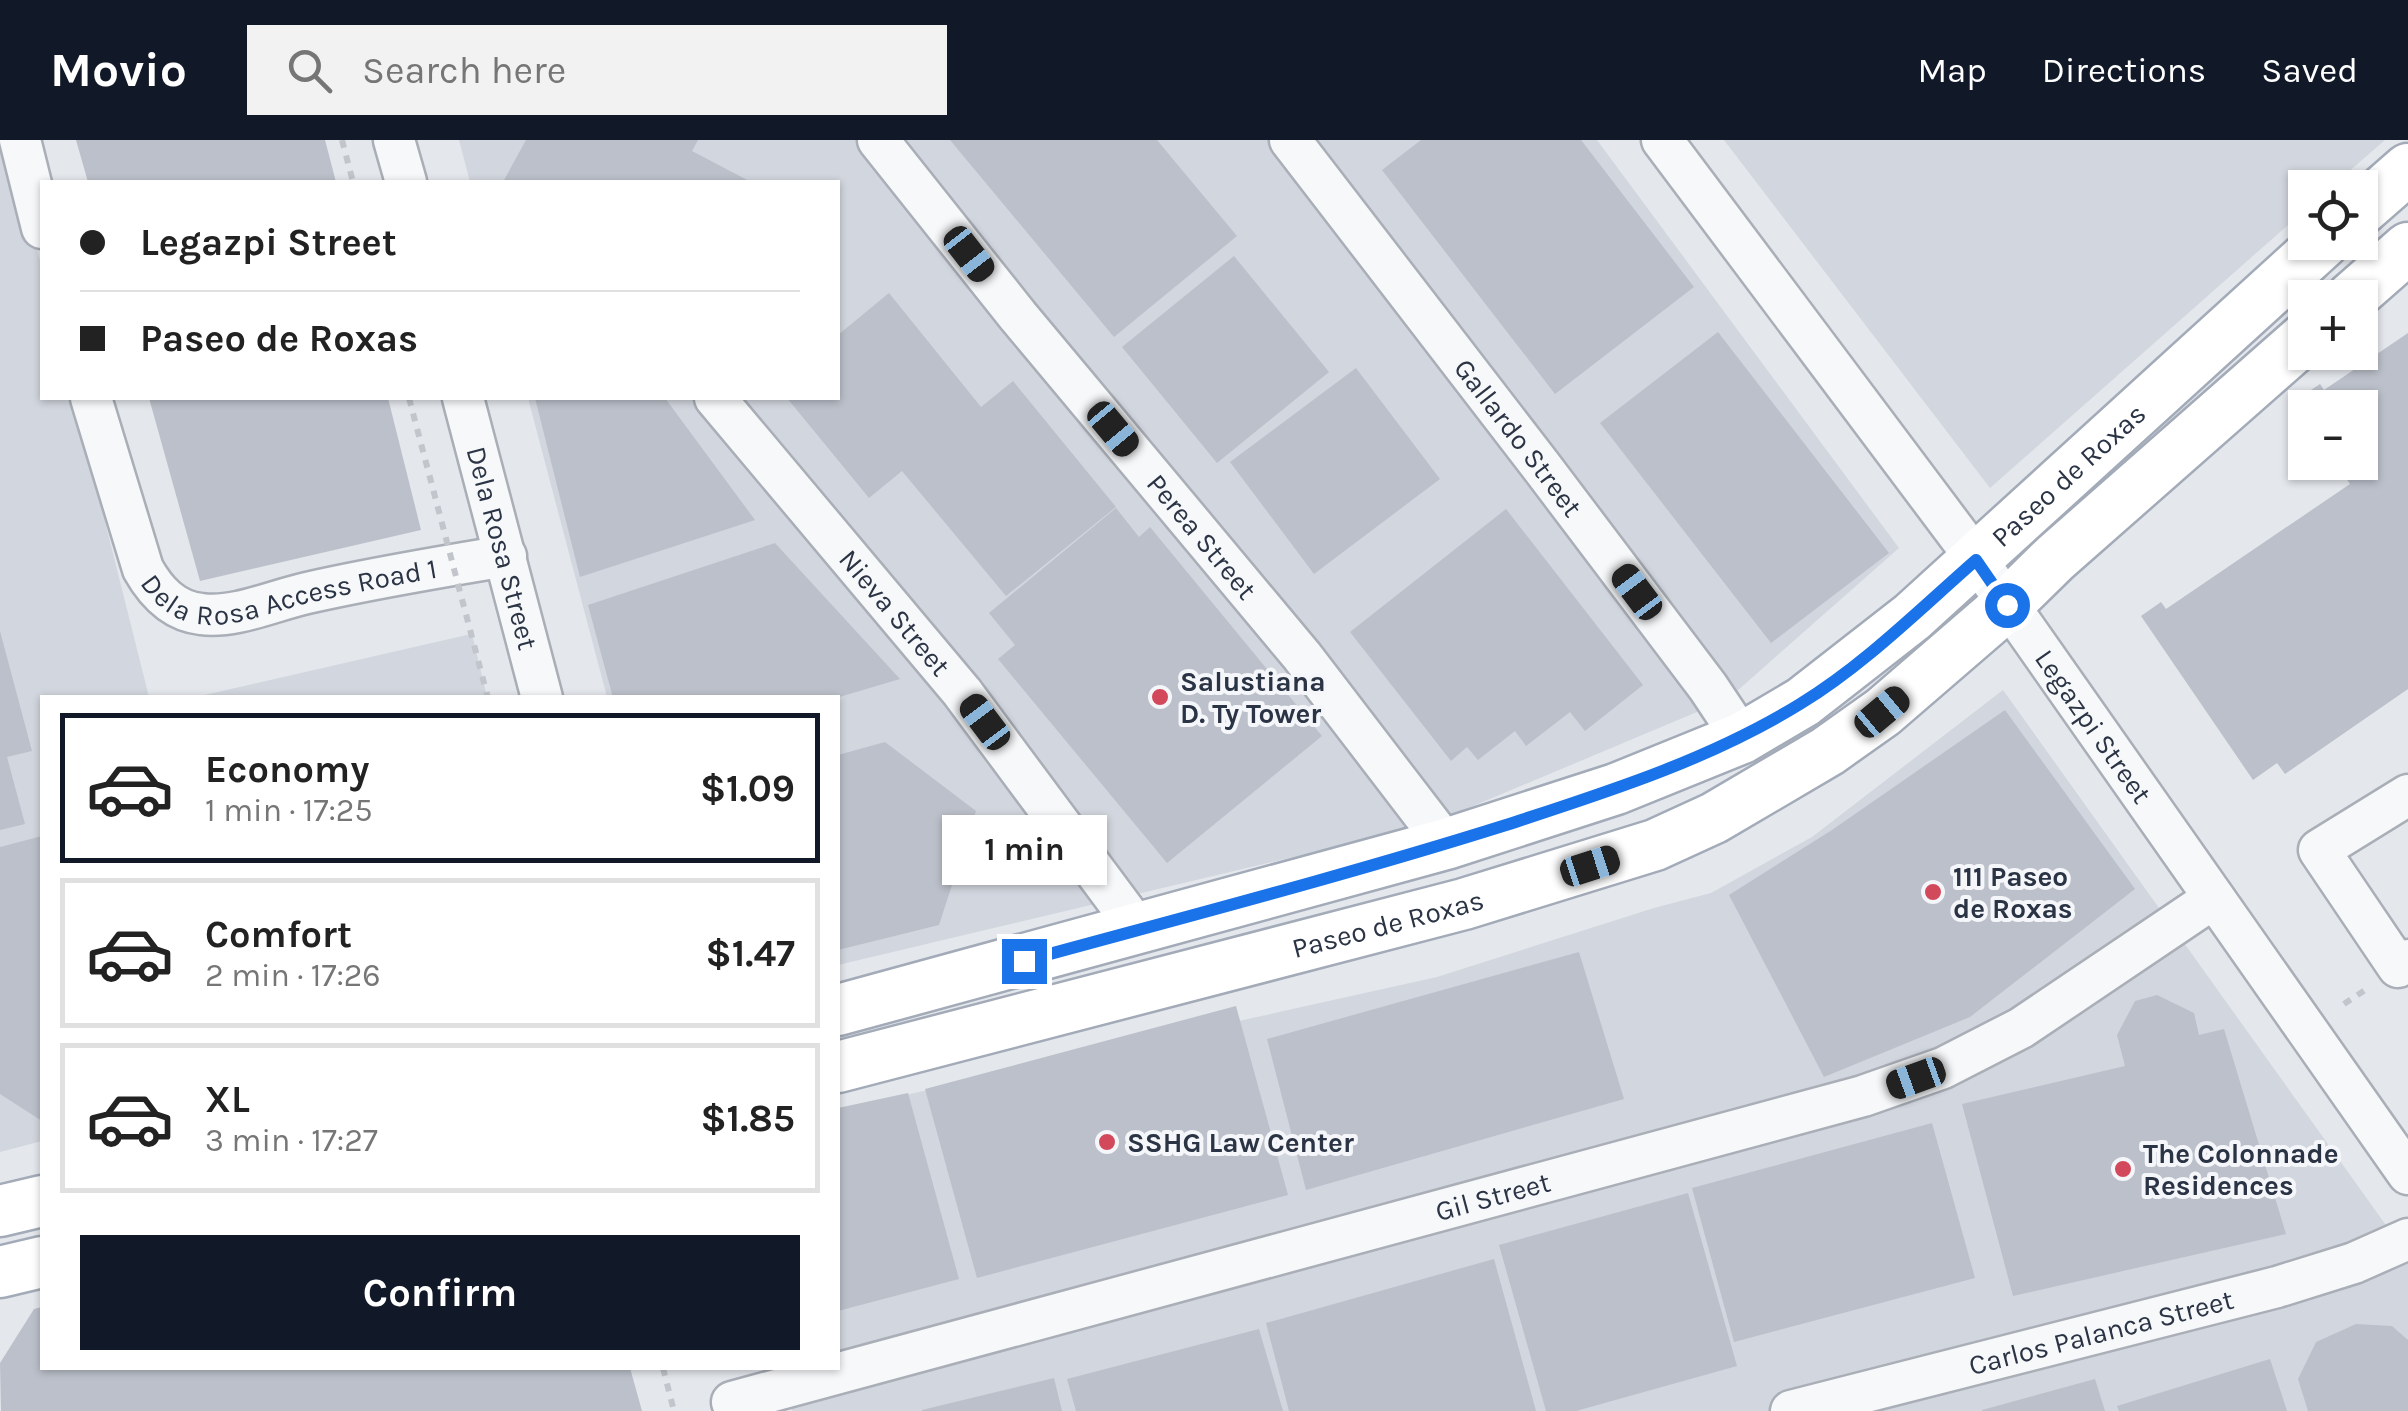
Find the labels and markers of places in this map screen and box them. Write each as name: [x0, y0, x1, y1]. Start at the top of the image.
place label: Salustiana D. Ty Tower: [1180, 665, 1326, 730]
marker: Salustiana D. Ty Tower: [1149, 686, 1171, 708]
place label: 111 Paseo de Roxas: [1953, 860, 2073, 925]
marker: 111 Paseo de Roxas: [1922, 881, 1944, 903]
place label: SSHG Law Center: [1127, 1126, 1354, 1159]
marker: SSHG Law Center: [1096, 1131, 1118, 1153]
place label: The Colonnade Residences: [2143, 1137, 2339, 1202]
marker: The Colonnade Residences: [2112, 1158, 2134, 1180]

